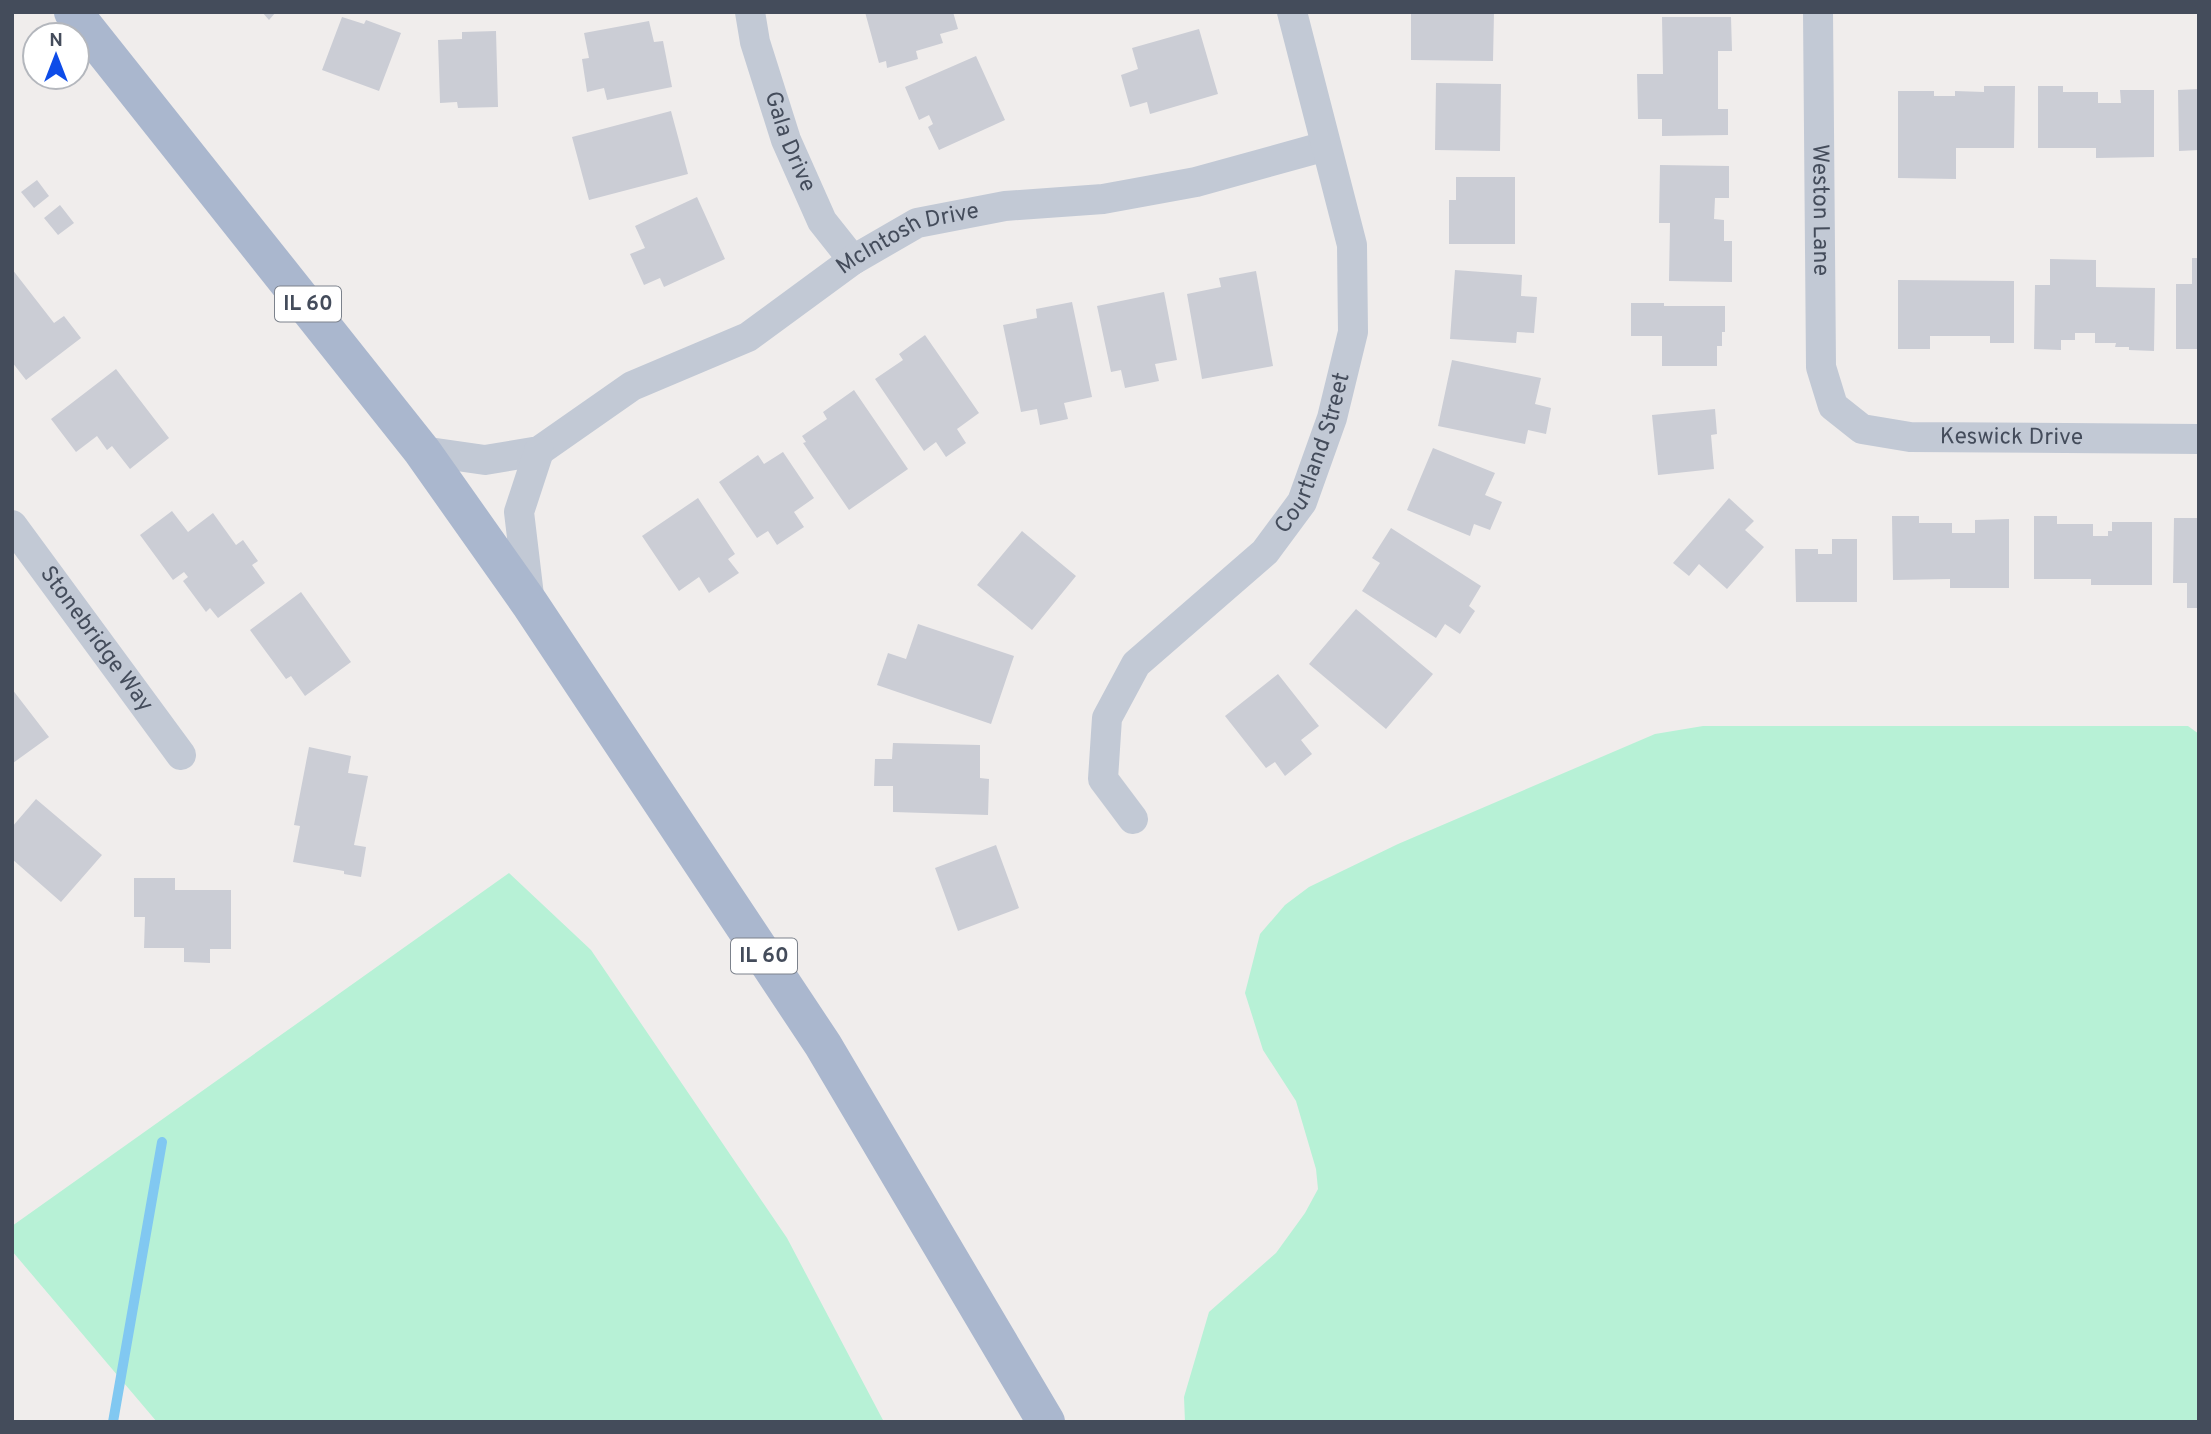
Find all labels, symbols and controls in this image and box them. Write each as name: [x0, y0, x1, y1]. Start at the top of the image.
north arrow: [21, 21, 91, 91]
text: N: [49, 29, 63, 53]
street label: Gala Drive: [757, 88, 822, 197]
street label: Weston Lane: [1805, 144, 1835, 276]
street label: McIntosh Drive: [831, 197, 982, 282]
road number: IL 60: [275, 286, 341, 322]
street label: Courtland Street: [1269, 370, 1357, 540]
street label: Keswick Drive: [1940, 423, 2083, 453]
street label: Stonebridge Way: [33, 561, 159, 718]
road number: IL 60: [731, 939, 797, 974]

